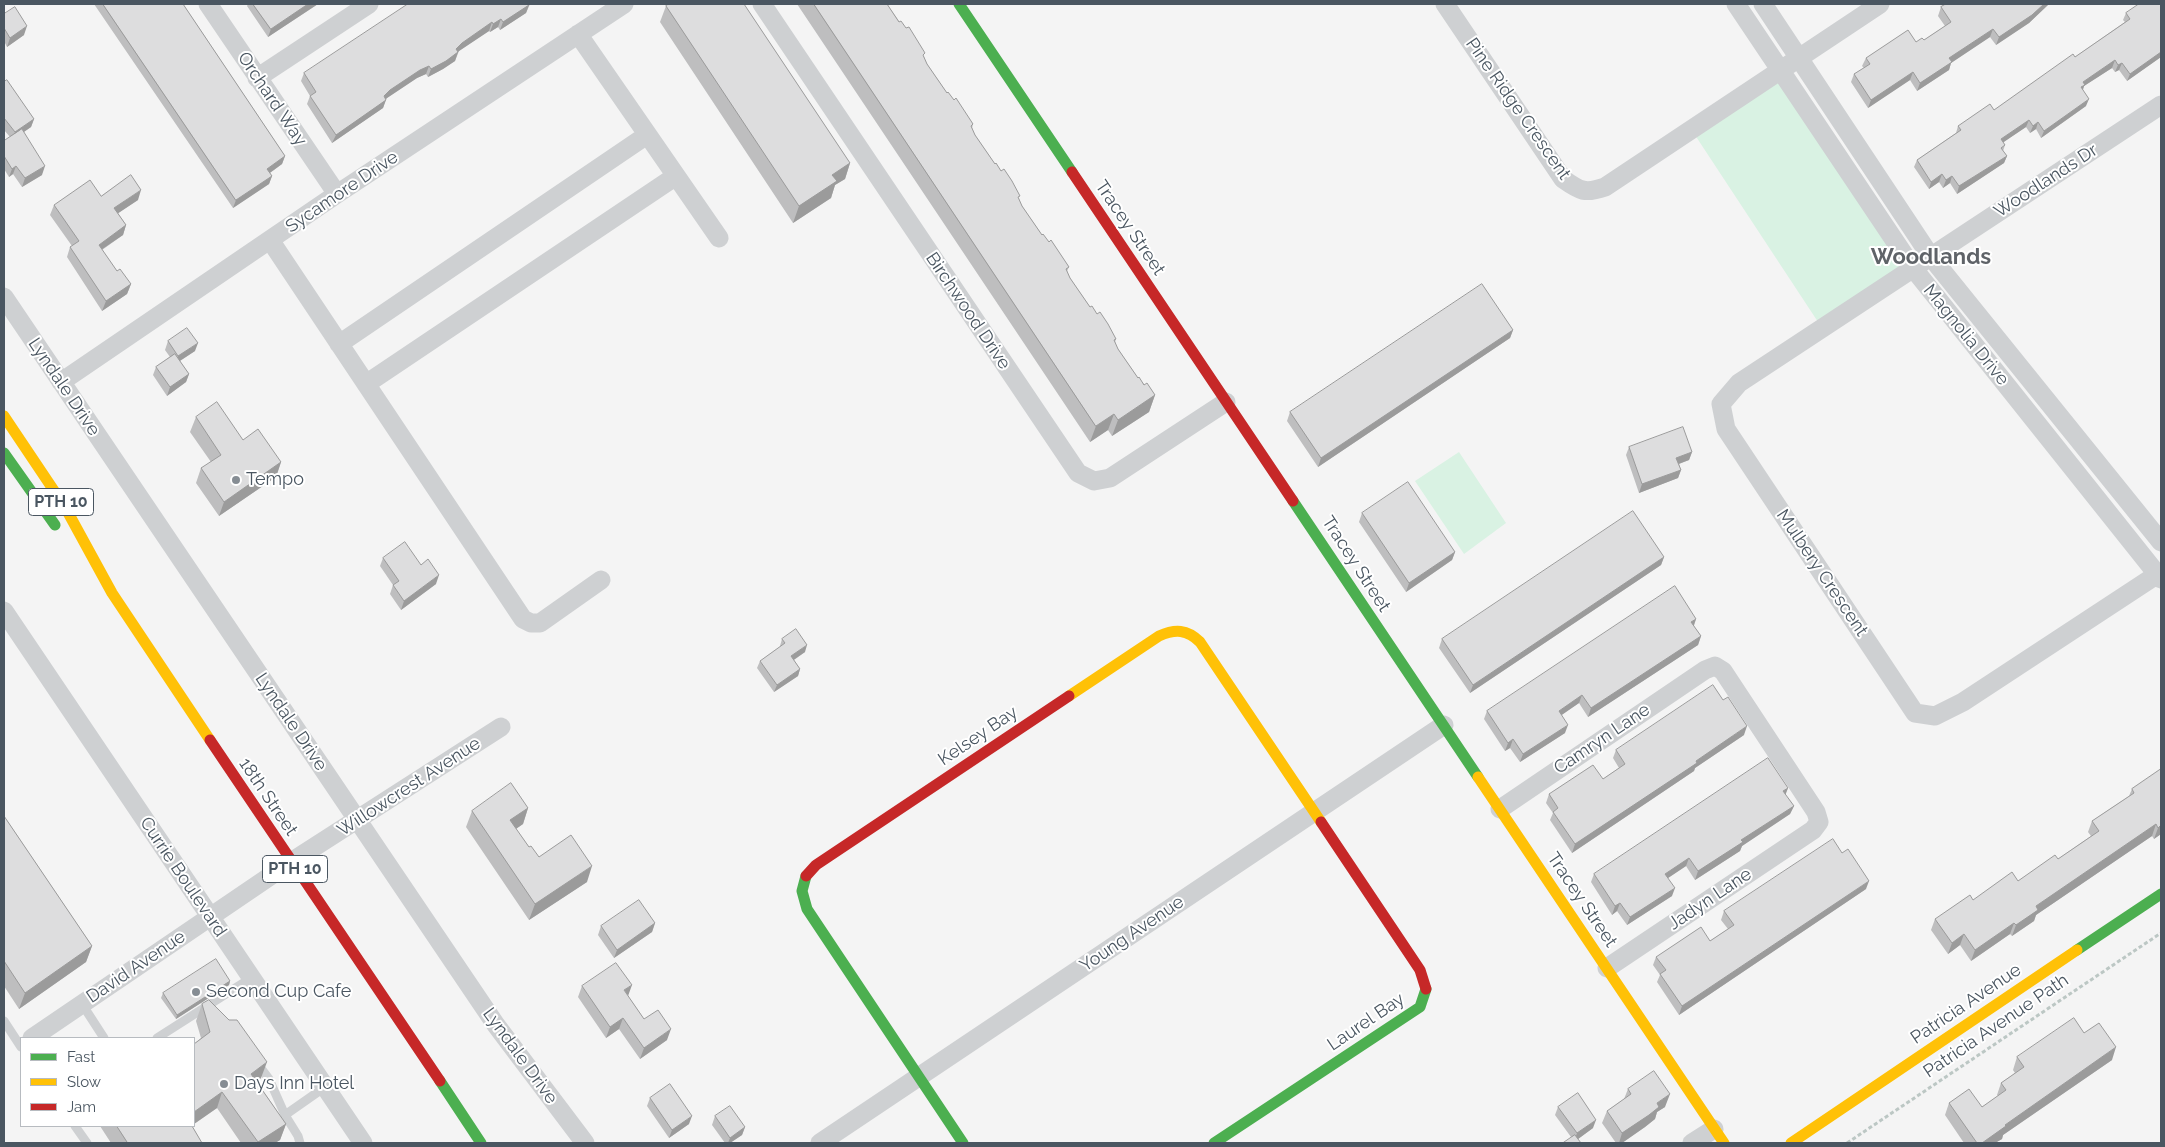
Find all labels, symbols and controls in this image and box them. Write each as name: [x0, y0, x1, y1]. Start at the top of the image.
street label: Pine Ridge Crescent: [1461, 34, 1575, 184]
street label: Orchard Way: [233, 48, 311, 150]
street label: Woodlands Dr: [1990, 140, 2102, 222]
street label: Sycamore Drive: [282, 146, 402, 238]
street label: Tracey Street: [1090, 176, 1170, 280]
district label: Woodlands: [1871, 244, 1991, 270]
street label: Birchwood Drive: [921, 248, 1015, 374]
street label: Magnolia Drive: [1919, 280, 2013, 390]
street label: Lyndale Drive: [23, 334, 105, 440]
place label: Tempo: [246, 469, 304, 491]
marker: Tempo: [230, 474, 242, 486]
road number: PTH 10: [28, 488, 94, 516]
street label: Mulbery Crescent: [1772, 506, 1872, 640]
street label: Tracey Street: [1317, 512, 1395, 616]
street label: Lyndale Drive: [250, 669, 332, 775]
street label: Camryn Lane: [1550, 699, 1654, 779]
street label: Kelsey Bay: [934, 702, 1022, 770]
street label: Willowcrest Avenue: [333, 733, 485, 841]
street label: 18th Street: [234, 754, 302, 840]
street label: Currie Boulevard: [135, 813, 231, 941]
street label: Tracey Street: [1542, 848, 1622, 952]
road number: PTH 10: [262, 856, 328, 882]
street label: Jadyn Lane: [1664, 863, 1756, 935]
street label: Young Avenue: [1076, 891, 1188, 977]
street label: David Avenue: [82, 926, 190, 1008]
street label: Patricia Avenue: [1907, 959, 2025, 1049]
street label: Patricia Avenue Path: [1919, 969, 2073, 1083]
place label: Second Cup Cafe: [206, 981, 351, 1003]
marker: Second Cup Cafe: [190, 986, 202, 998]
street label: Laurel Bay: [1323, 988, 1409, 1056]
street label: Lyndale Drive: [478, 1004, 562, 1108]
legend: [20, 1037, 195, 1127]
text: Fast: [67, 1048, 95, 1066]
text: Slow: [67, 1073, 101, 1091]
place label: Days Inn Hotel: [234, 1073, 354, 1095]
marker: Days Inn Hotel: [218, 1078, 230, 1090]
text: Jam: [67, 1098, 96, 1116]

